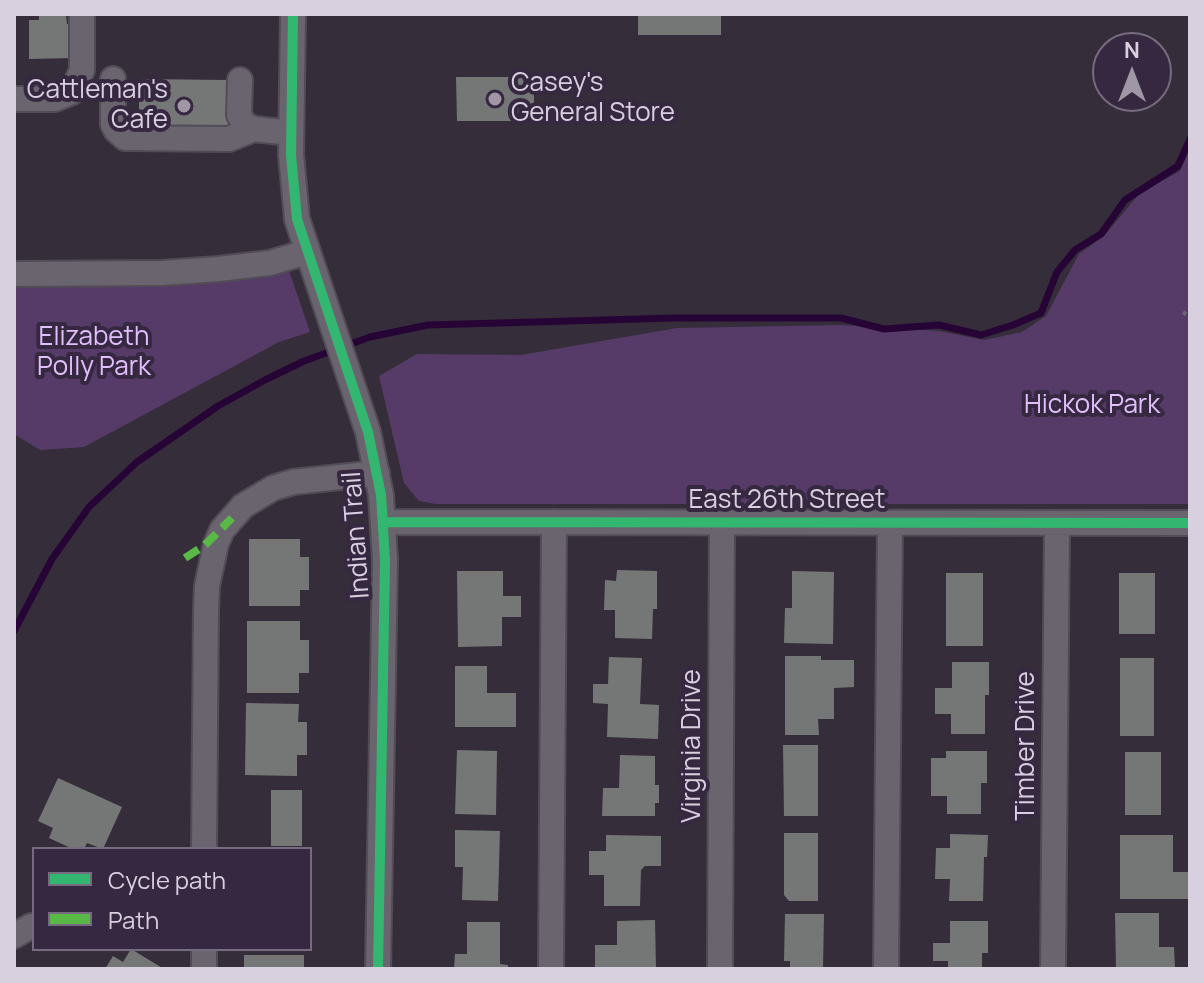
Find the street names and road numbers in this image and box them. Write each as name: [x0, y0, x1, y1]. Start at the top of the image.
street label: Indian Trail: [337, 470, 377, 600]
street label: East 26th Street: [689, 485, 885, 517]
street label: Virginia Drive: [677, 669, 709, 823]
street label: Timber Drive: [1011, 671, 1043, 821]

